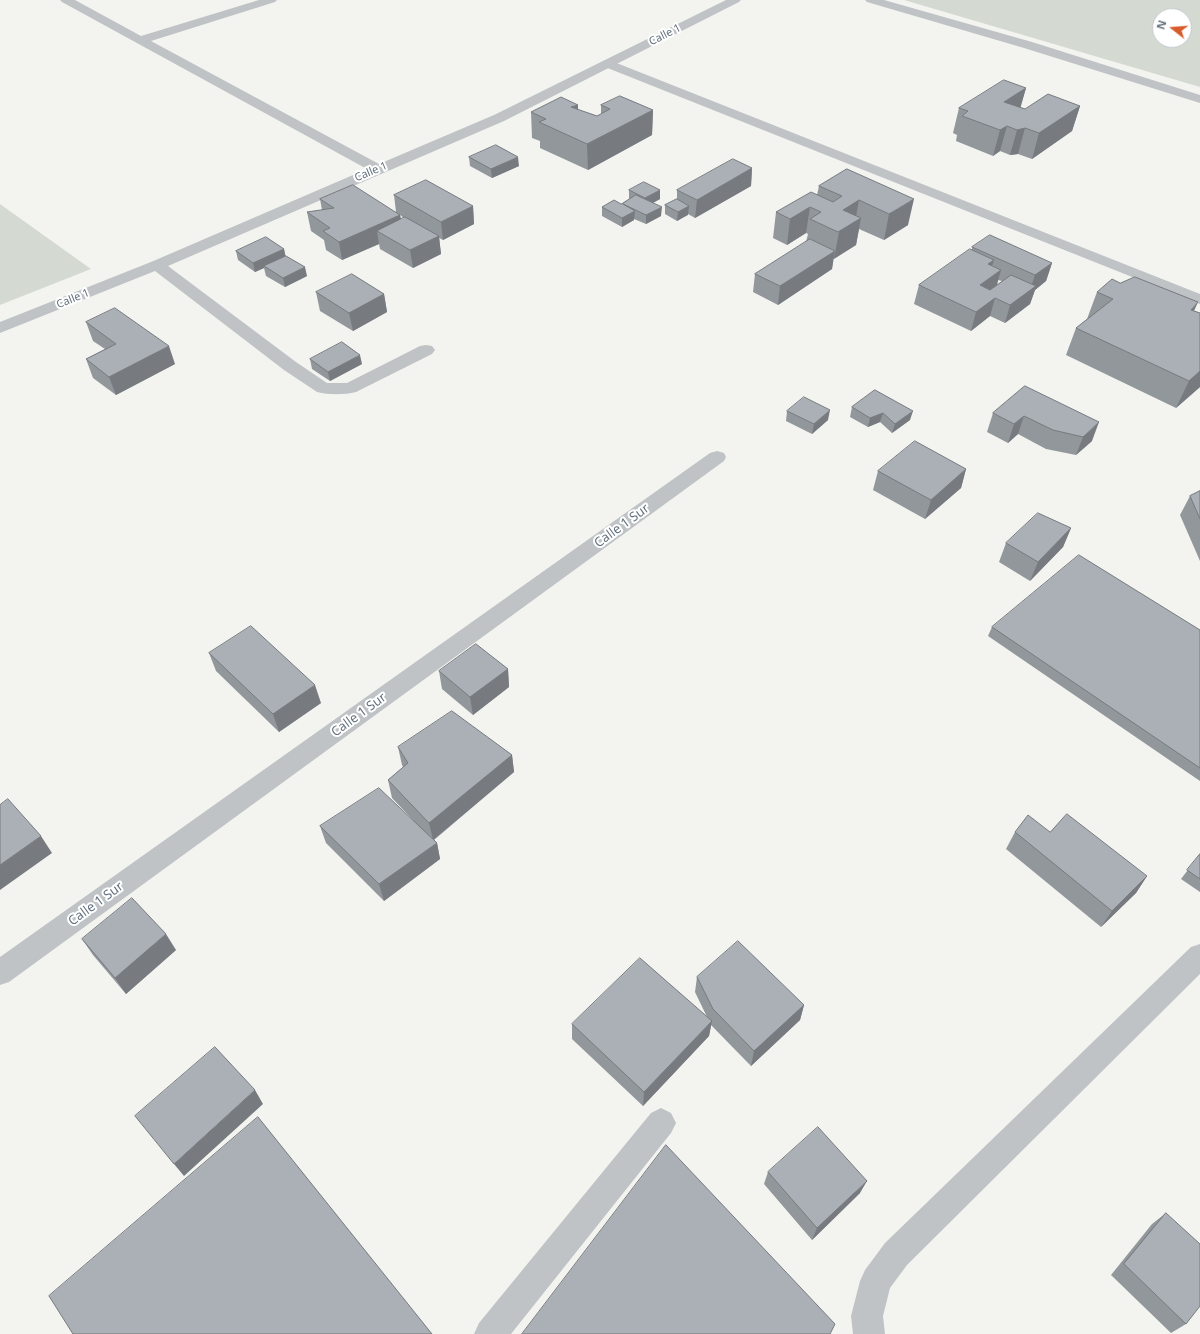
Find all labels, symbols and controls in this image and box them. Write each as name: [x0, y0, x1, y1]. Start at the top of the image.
north arrow: [1152, 8, 1192, 48]
text: N: [1153, 18, 1169, 31]
street label: Calle 1: [647, 21, 683, 49]
street label: Calle 1: [353, 159, 389, 185]
street label: Calle 1: [55, 286, 91, 312]
street label: Calle 1 Sur: [591, 501, 653, 551]
street label: Calle 1 Sur: [328, 690, 390, 740]
street label: Calle 1 Sur: [65, 879, 127, 929]

